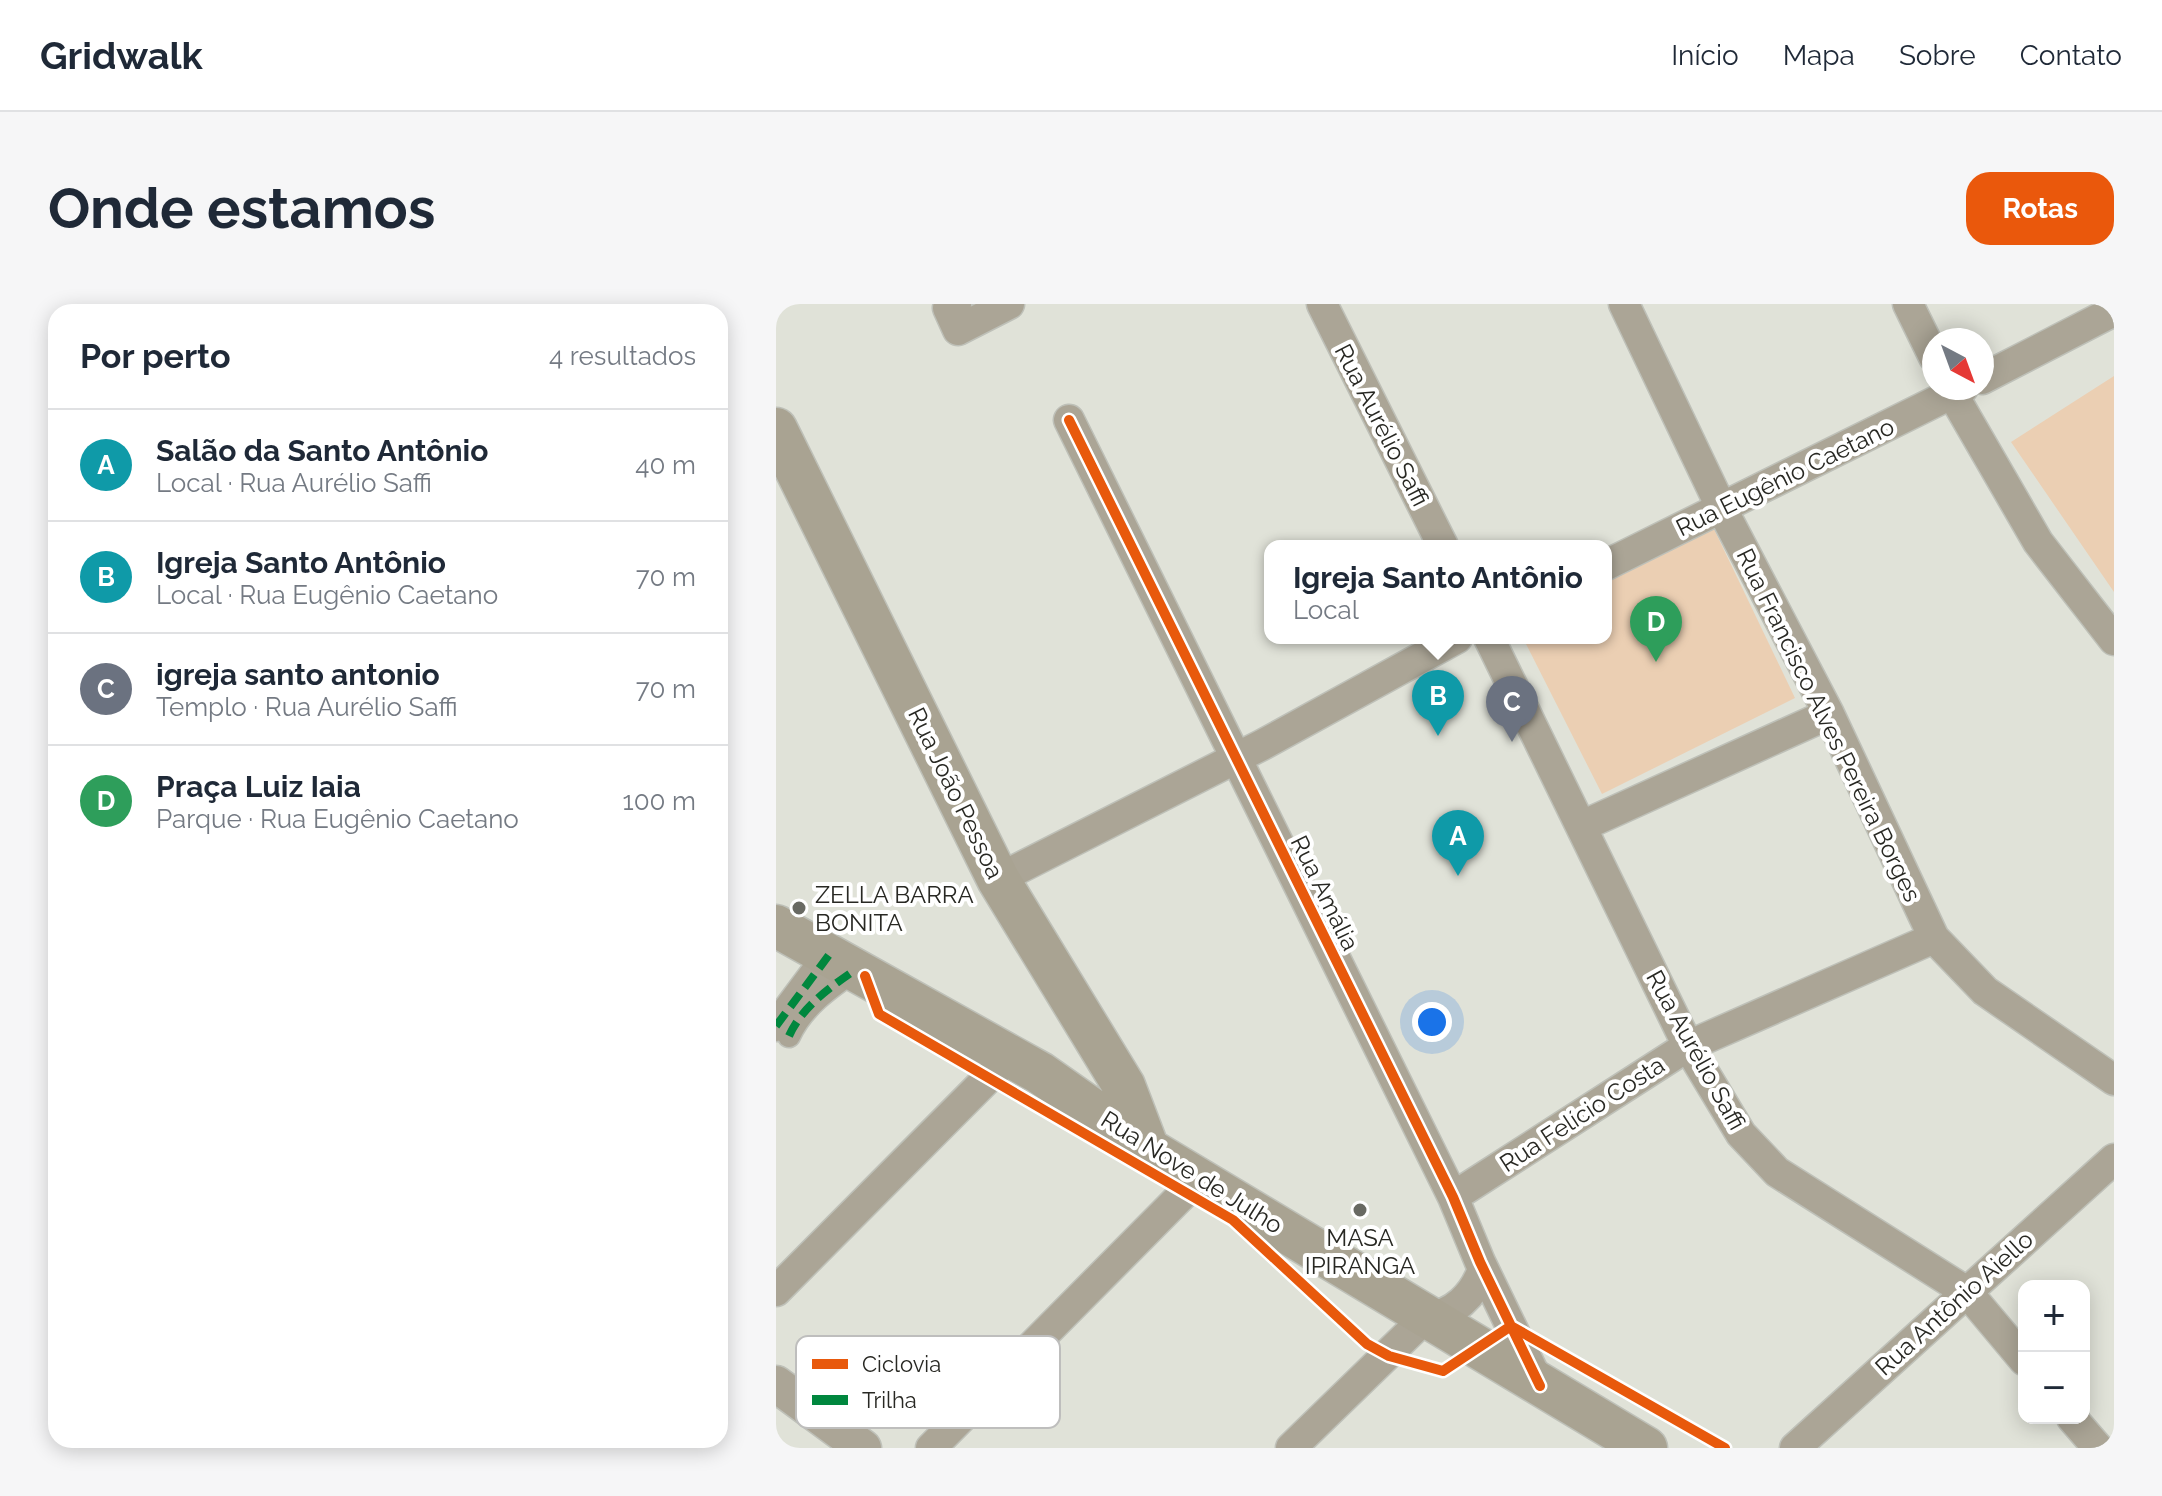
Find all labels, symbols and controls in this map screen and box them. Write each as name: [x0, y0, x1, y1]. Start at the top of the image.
text: Gridwalk: [40, 33, 203, 78]
text: Início: [1671, 39, 1739, 72]
text: Mapa: [1783, 39, 1855, 72]
text: Sobre: [1899, 39, 1976, 72]
text: Contato: [2020, 39, 2122, 72]
button: Rotas: [1966, 172, 2114, 245]
text: Onde estamos: [48, 175, 435, 241]
north arrow: [1922, 328, 1994, 400]
text: Por perto: [80, 336, 231, 376]
street label: Rua Aurélio Saffi: [1329, 339, 1435, 511]
text: 4 resultados: [549, 341, 696, 371]
street label: Rua Eugênio Caetano: [1671, 412, 1899, 542]
text: Salão da Santo Antônio: [156, 433, 488, 468]
text: A: [97, 450, 115, 480]
text: 40 m: [635, 450, 696, 480]
text: Local · Rua Aurélio Saffi: [156, 468, 432, 498]
popup: [1264, 540, 1612, 644]
street label: Rua Francisco Alves Pereira Borges: [1731, 544, 1927, 906]
text: Igreja Santo Antônio: [156, 545, 446, 580]
text: Igreja Santo Antônio: [1293, 560, 1583, 595]
text: B: [97, 562, 115, 592]
text: 70 m: [636, 562, 696, 592]
text: Local · Rua Eugênio Caetano: [156, 580, 498, 610]
text: Local: [1293, 595, 1359, 625]
pin: D: [1630, 596, 1682, 662]
text: igreja santo antonio: [156, 657, 440, 692]
pin: B: [1412, 670, 1464, 736]
text: C: [97, 674, 115, 704]
text: 70 m: [636, 674, 696, 704]
pin: C: [1486, 676, 1538, 742]
text: Templo · Rua Aurélio Saffi: [156, 692, 458, 722]
street label: Rua João Pessoa: [902, 703, 1010, 883]
text: Praça Luiz Iaia: [156, 769, 361, 804]
text: D: [97, 786, 115, 816]
text: 100 m: [623, 786, 696, 816]
text: Parque · Rua Eugênio Caetano: [156, 804, 519, 834]
pin: A: [1432, 810, 1484, 876]
street label: Rua Amália: [1285, 831, 1365, 955]
place label: ZELLA BARRA BONITA: [815, 880, 974, 937]
marker: ZELLA BARRA BONITA: [790, 899, 808, 917]
street label: Rua Aurélio Saffi: [1640, 965, 1752, 1135]
your location: [1412, 1002, 1452, 1042]
street label: Rua Felício Costa: [1494, 1050, 1670, 1178]
street label: Rua Nove de Julho: [1096, 1104, 1288, 1240]
marker: MASA IPIRANGA: [1351, 1201, 1369, 1219]
place label: MASA IPIRANGA: [1305, 1223, 1415, 1280]
street label: Rua Antônio Aiello: [1869, 1225, 2039, 1381]
map controls: [2018, 1280, 2090, 1424]
button: +: [2018, 1280, 2090, 1352]
legend: [796, 1336, 1060, 1428]
text: Ciclovia: [862, 1351, 941, 1377]
button: −: [2018, 1352, 2090, 1424]
text: Trilha: [862, 1387, 917, 1413]

